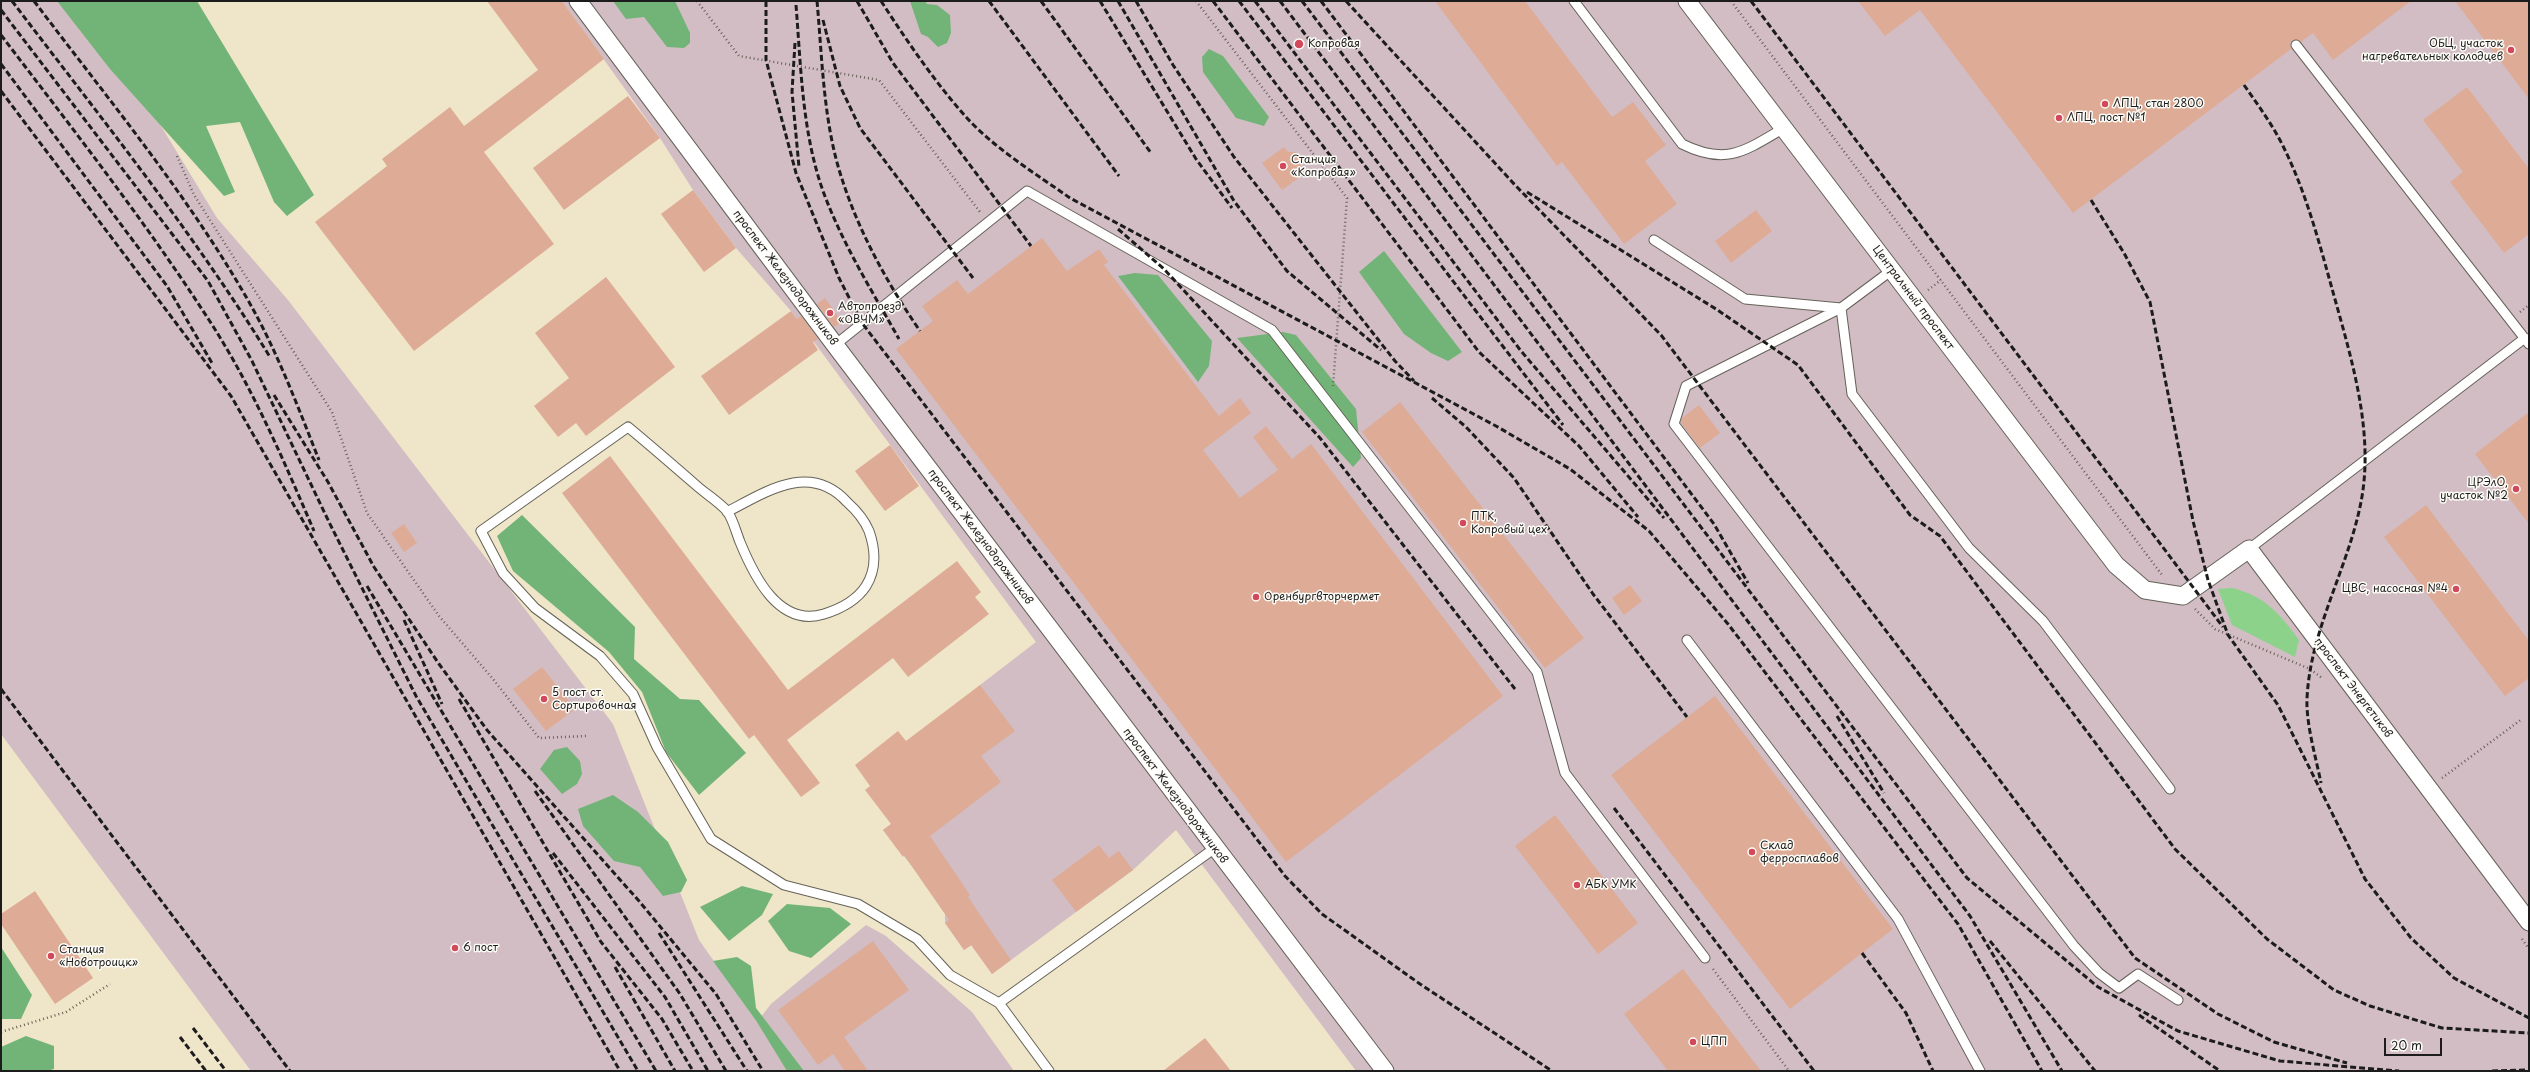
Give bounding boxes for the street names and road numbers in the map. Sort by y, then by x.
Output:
street label: проспект Железнодорожников [730,208,840,348]
street label: Центральный проспект [1869,243,1957,353]
street label: проспект Железнодорожников [925,467,1035,607]
street label: проспект Энергетиков [2311,636,2395,740]
street label: проспект Железнодорожников [1120,726,1230,866]

